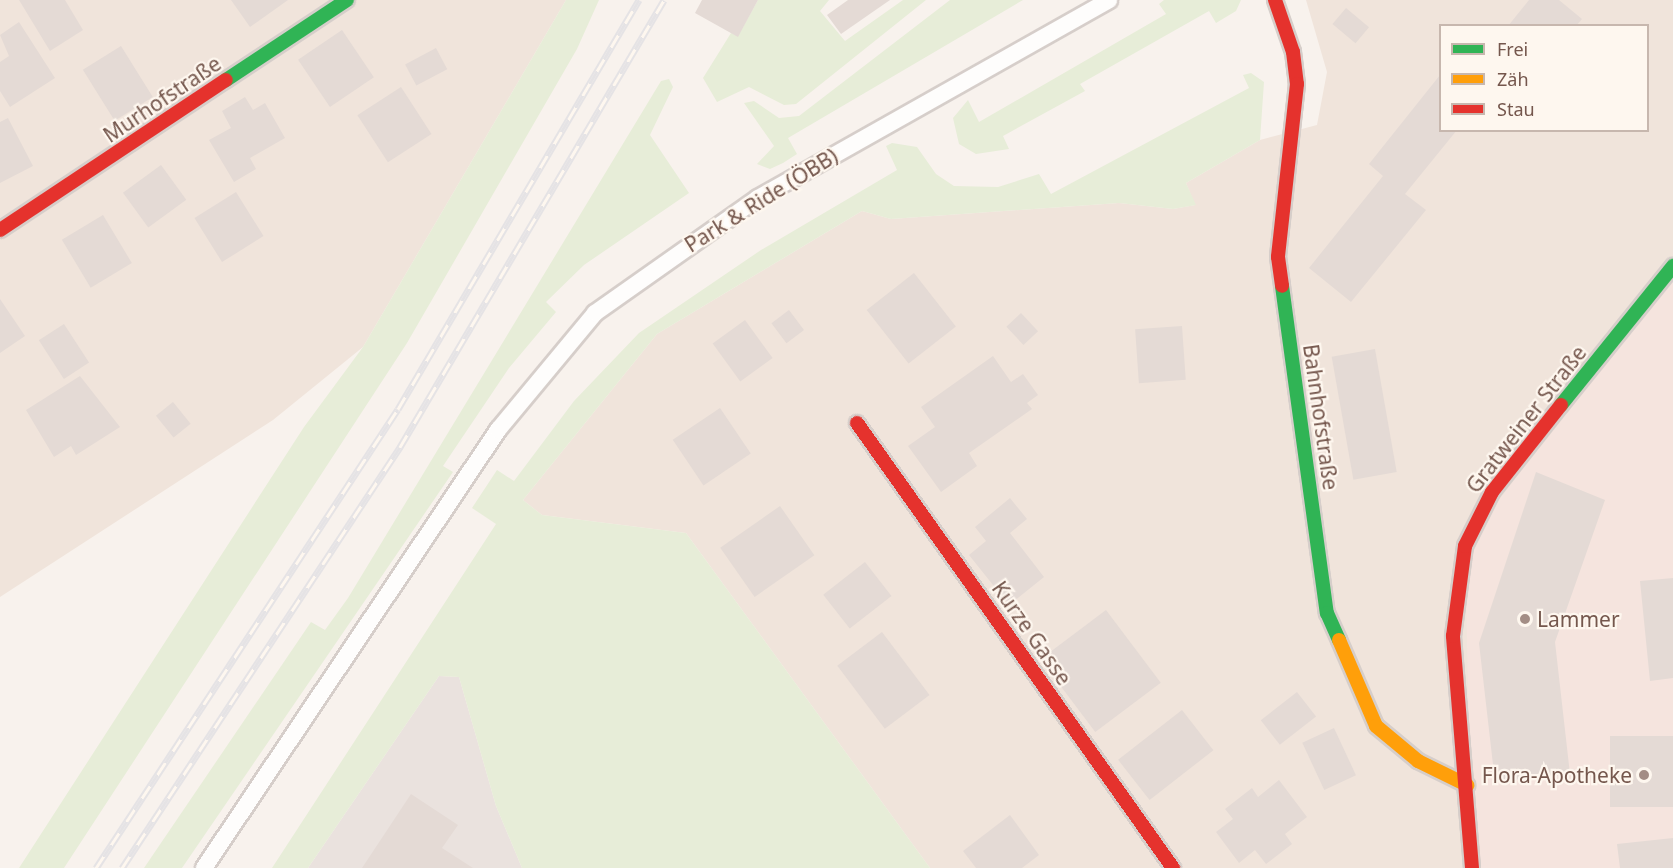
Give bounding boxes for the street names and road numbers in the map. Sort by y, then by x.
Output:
street label: Murhofstraße [98,50,226,148]
street label: Park & Ride (ÖBB) [680,143,842,257]
street label: Gratweiner Straße [1461,340,1591,498]
street label: Bahnhofstraße [1298,342,1344,492]
street label: Kurze Gasse [987,576,1077,690]

